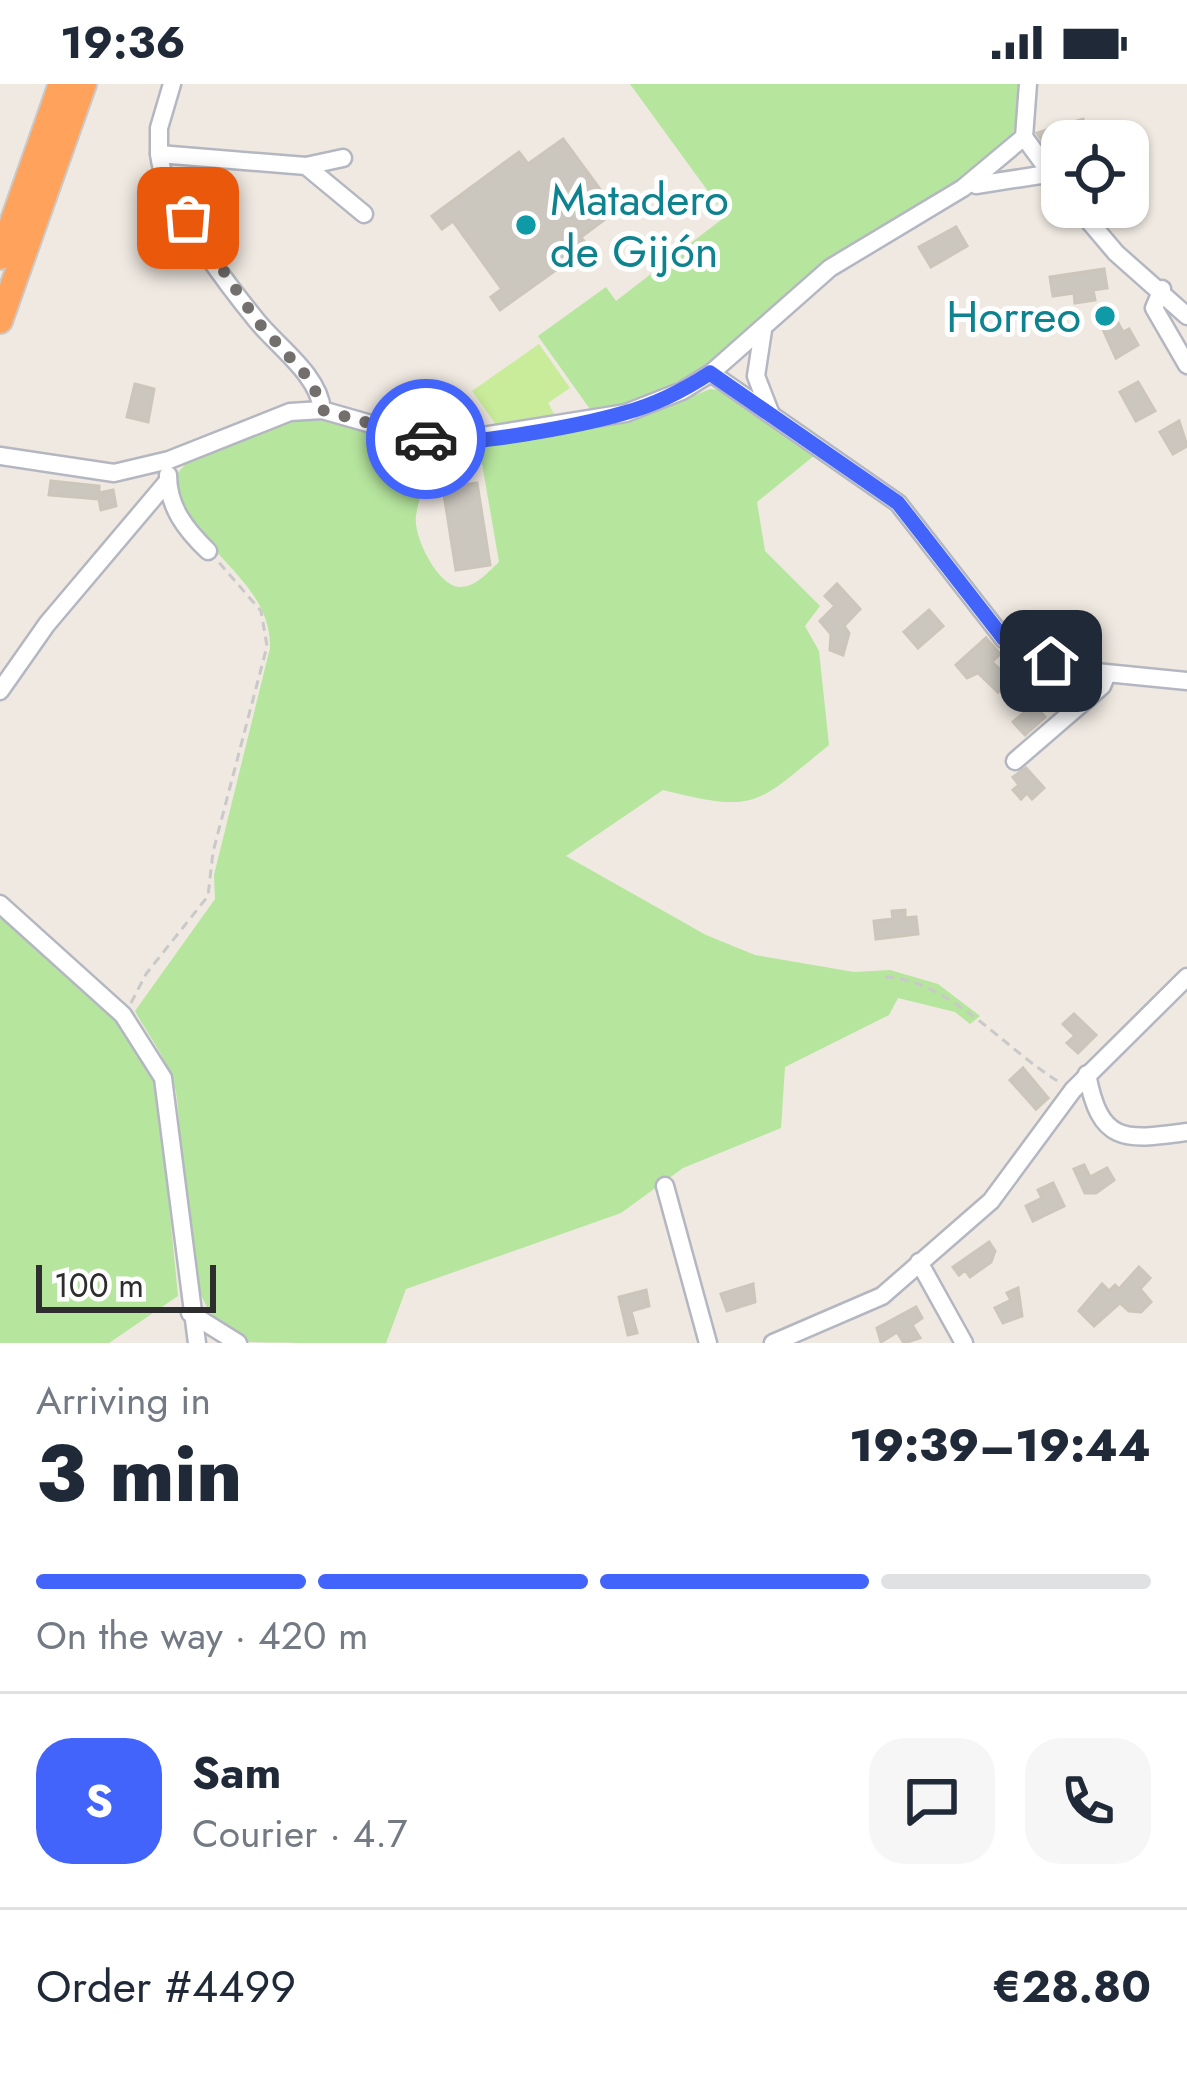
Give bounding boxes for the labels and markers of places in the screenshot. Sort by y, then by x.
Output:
pin [137,167,239,269]
place label: Matadero de Gijón [550,167,729,284]
marker: Matadero de Gijón [513,212,539,238]
place label: Horreo [946,284,1081,349]
marker: Horreo [1092,303,1118,329]
pin [1000,610,1102,712]

